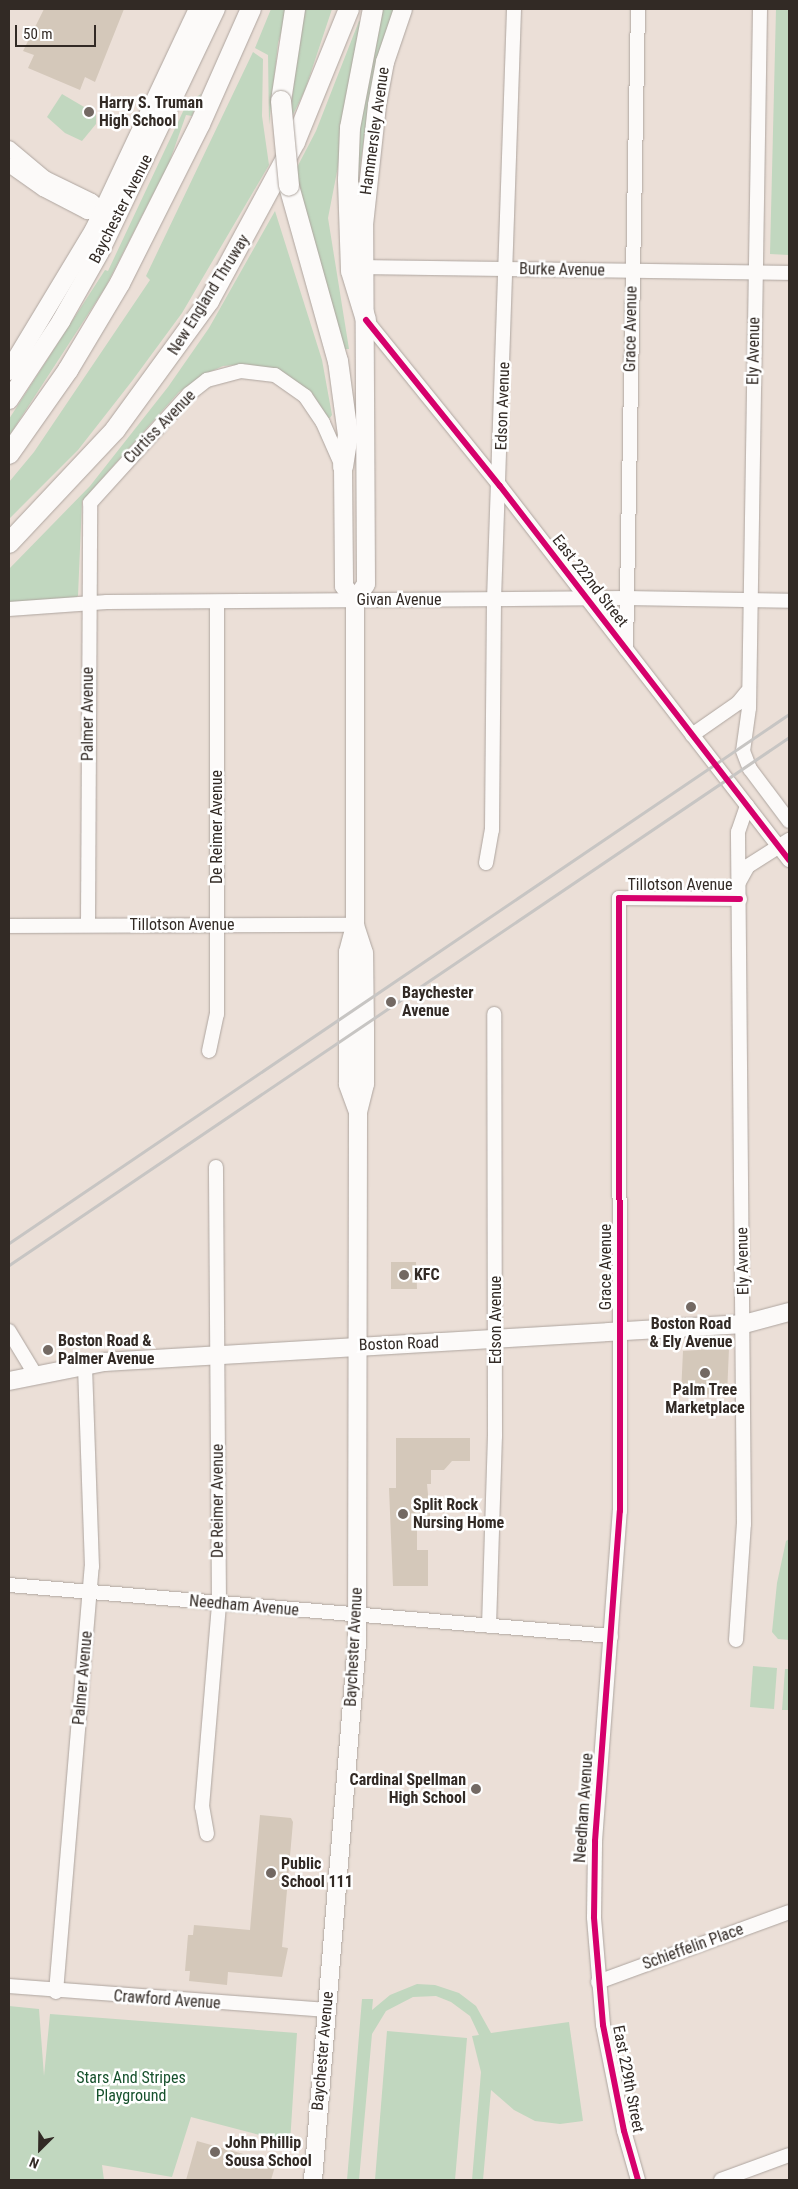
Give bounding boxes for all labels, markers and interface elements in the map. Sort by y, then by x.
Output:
scale bar [18,15,99,47]
text: 50 m [23,25,53,43]
street label: Hammersley Avenue [357,66,393,196]
place label: Harry S. Truman High School [99,93,203,131]
marker: Harry S. Truman High School [83,106,95,118]
street label: Baychester Avenue [85,151,157,267]
street label: New England Thruway [164,231,254,359]
street label: Burke Avenue [519,260,605,280]
street label: Grace Avenue [621,286,641,372]
street label: Ely Avenue [744,317,764,385]
street label: Edson Avenue [492,361,514,451]
street label: Curtiss Avenue [120,386,200,468]
street label: East 222nd Street [548,531,632,631]
street label: Givan Avenue [356,590,442,610]
street label: Palmer Avenue [78,667,98,761]
street label: De Reimer Avenue [207,770,227,884]
street label: Tillotson Avenue [628,875,732,895]
street label: Tillotson Avenue [130,915,234,935]
place label: Baychester Avenue [402,983,473,1021]
marker: Baychester Avenue [384,995,398,1009]
street label: Grace Avenue [596,1224,616,1310]
street label: Ely Avenue [733,1227,753,1295]
place label: KFC [414,1265,440,1285]
marker: KFC [398,1269,410,1281]
street label: Edson Avenue [486,1276,506,1364]
marker: Boston Road & Ely Avenue [685,1301,697,1313]
place label: Boston Road & Ely Avenue [650,1314,732,1352]
place label: Boston Road & Palmer Avenue [58,1331,154,1369]
street label: Boston Road [359,1333,439,1355]
marker: Boston Road & Palmer Avenue [42,1344,54,1356]
marker: Palm Tree Marketplace [699,1367,711,1379]
place label: Palm Tree Marketplace [665,1380,745,1418]
street label: De Reimer Avenue [208,1444,228,1558]
place label: Split Rock Nursing Home [413,1495,504,1533]
marker: Split Rock Nursing Home [397,1508,409,1520]
street label: Baychester Avenue [341,1587,367,1707]
street label: Needham Avenue [188,1592,300,1620]
street label: Palmer Avenue [69,1630,97,1726]
street label: Needham Avenue [571,1752,597,1864]
place label: Cardinal Spellman High School [350,1770,466,1808]
marker: Cardinal Spellman High School [470,1783,482,1795]
place label: Public School 111 [281,1854,353,1892]
marker: Public School 111 [265,1867,277,1879]
street label: Schieffelin Place [640,1920,746,1974]
street label: Crawford Avenue [113,1987,221,2013]
street label: Baychester Avenue [308,1991,338,2111]
street label: East 229th Street [608,2024,648,2134]
park label: Stars And Stripes Playground [76,2068,186,2106]
north arrow [15,2124,65,2174]
place label: John Phillip Sousa School [225,2133,312,2171]
marker: John Phillip Sousa School [209,2146,221,2158]
text: N [27,2154,41,2172]

